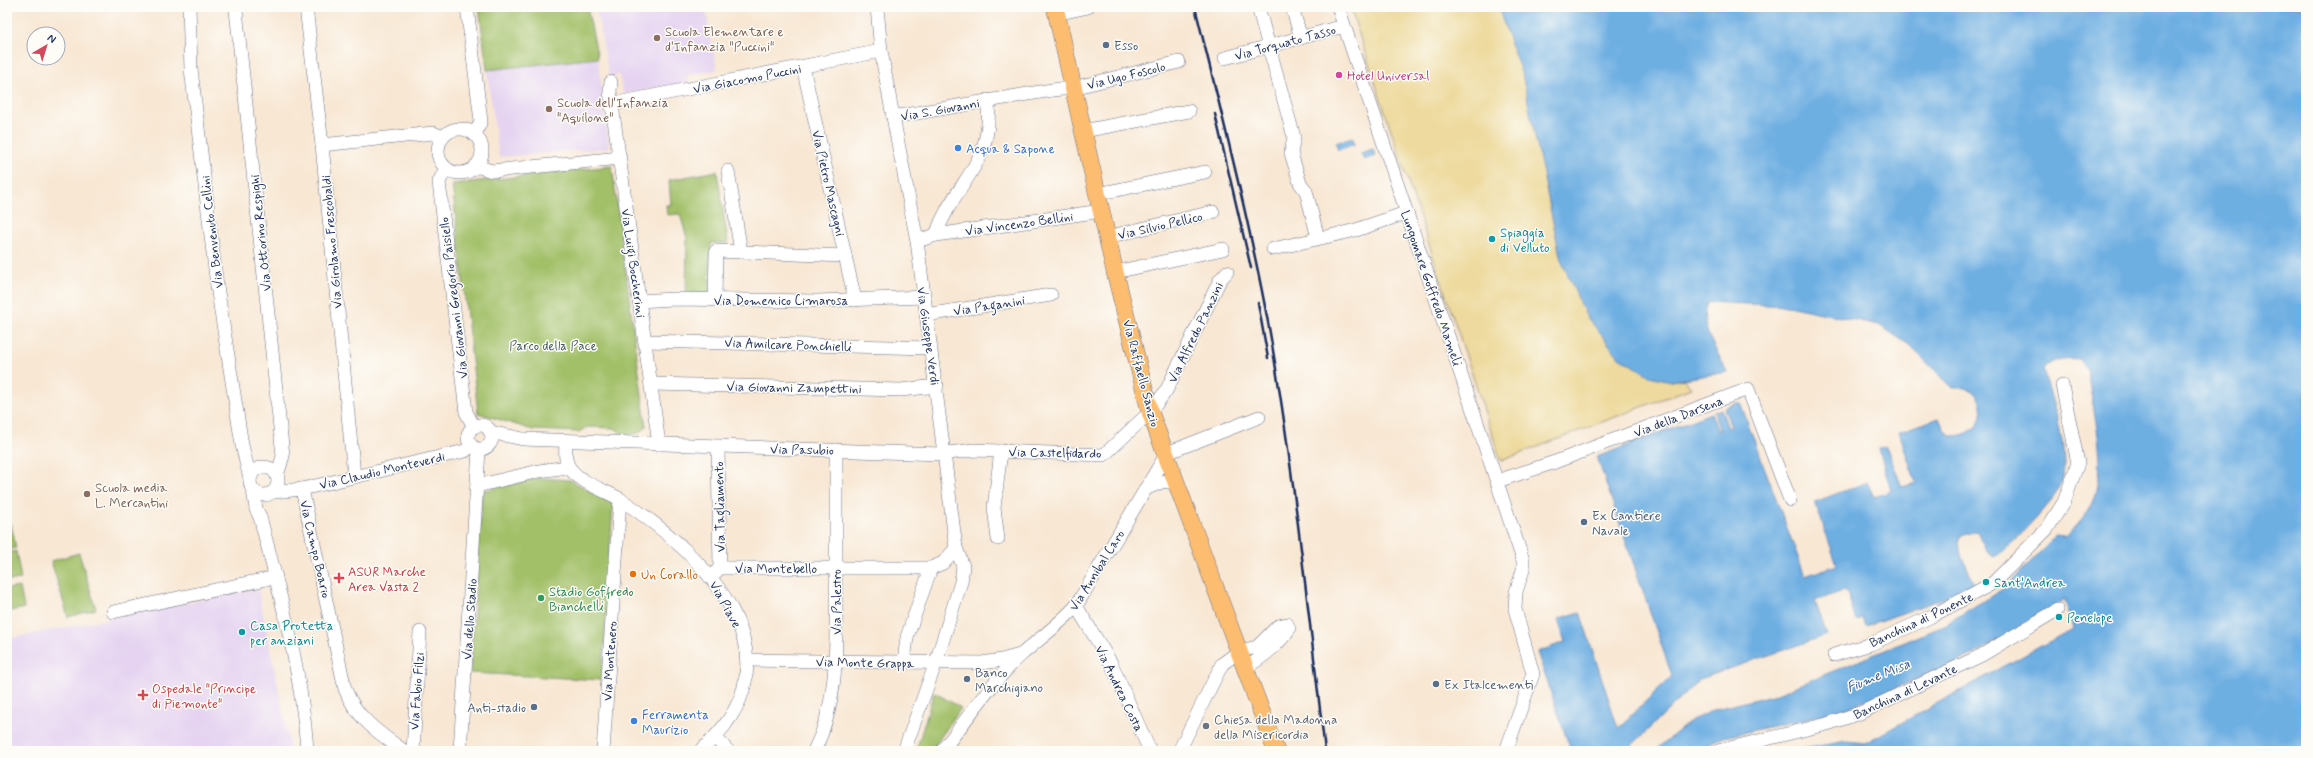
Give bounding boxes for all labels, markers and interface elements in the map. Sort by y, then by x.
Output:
street label: Via Torquato Tasso [1233,22,1338,65]
place label: Scuola Elementare e d'Infanzia "Puccini" [665,24,784,56]
north arrow [26,26,66,66]
text: N [44,31,59,47]
marker: Scuola Elementare e d'Infanzia "Puccini" [652,33,662,43]
place label: Esso [1114,38,1138,55]
marker: Esso [1101,40,1111,50]
street label: Via Ugo Foscolo [1085,58,1168,94]
street label: Via Giacomo Puccini [692,61,803,98]
place label: Hotel Universal [1347,68,1429,85]
marker: Hotel Universal [1334,70,1344,80]
place label: Scuola dell'Infanzia "Aquilone" [557,95,669,127]
street label: Via S. Giovanni [899,95,981,126]
marker: Scuola dell'Infanzia "Aquilone" [544,104,554,114]
street label: Via Pietro Mascagni [807,129,848,238]
place label: Acqua & Sapone [966,141,1055,158]
marker: Acqua & Sapone [953,143,963,153]
street label: Via Benvenuto Cellini [197,174,228,289]
street label: Via Ottorino Respighi [247,174,277,292]
street label: Via Girolamo Frescobaldi [318,174,347,309]
street label: Via Luigi Boccherini [614,208,649,319]
street label: Via Vincenzo Bellini [964,208,1074,240]
street label: Via Silvio Pellico [1116,208,1205,244]
street label: Lungomare Goffredo Mameli [1395,208,1465,369]
street label: Via Giovanni Gregorio Paisiello [436,216,475,379]
place label: Spiaggia di Velluto [1500,225,1550,257]
marker: Spiaggia di Velluto [1487,234,1497,244]
street label: Via Alfredo Panzini [1165,279,1228,386]
street label: Via Giuseppe Verdi [912,286,943,387]
street label: Via Paganini [952,292,1027,323]
street label: Via Domenico Cimarosa [714,293,849,310]
street label: Via Raffaello Sanzio [1118,318,1163,429]
street label: Via Amilcare Ponchielli [724,335,852,356]
park label: Parco della Pace [509,338,597,355]
street label: Via Giovanni Zampettini [726,379,862,398]
street label: Via della Darsena [1631,392,1726,442]
street label: Via Pasubio [770,441,834,460]
street label: Via Castelfidardo [1008,444,1101,463]
street label: Via Claudio Monteverdi [318,449,447,494]
street label: Via Tagliamento [711,461,732,553]
place label: Scuola media L. Mercantini [95,480,168,512]
marker: Scuola media L. Mercantini [82,489,92,499]
street label: Via Campo Boario [295,499,334,600]
place label: Ex Cantiere Navale [1592,508,1661,540]
marker: Ex Cantiere Navale [1579,517,1589,527]
street label: Via Annibal Caro [1066,527,1129,614]
street label: Via Montebello [735,561,817,578]
place label: ASUR Marche Area Vasta 2 [348,564,426,596]
place label: Un Corallo [641,567,699,584]
marker: Un Corallo [628,569,638,579]
street label: Via Palestro [829,569,846,635]
marker: ASUR Marche Area Vasta 2 [333,572,345,584]
place label: Sant'Andrea [1994,575,2066,592]
street label: Via dello Stadio [459,577,482,660]
marker: Sant'Andrea [1981,577,1991,587]
street label: Via Piave [705,578,745,631]
place label: Stadio Goffredo Bianchelli [549,584,634,616]
street label: Banchina di Ponente [1867,589,1976,652]
marker: Stadio Goffredo Bianchelli [536,593,546,603]
place label: Penelope [2067,610,2112,627]
marker: Penelope [2054,612,2064,622]
place label: Casa Protetta per anziani [250,618,334,650]
street label: Via Montenero [599,621,622,702]
marker: Casa Protetta per anziani [237,627,247,637]
street label: Via Andrea Costa [1090,643,1147,735]
street label: Via Fabio Filzi [406,652,429,731]
street label: Via Monte Grappa [816,654,915,673]
water label: Fiume Misa [1844,655,1913,697]
street label: Banchina di Levante [1851,661,1960,724]
place label: Banco Marchigiano [975,665,1043,697]
marker: Banco Marchigiano [962,674,972,684]
place label: Ex Italcementi [1444,677,1533,694]
marker: Ex Italcementi [1431,679,1441,689]
place label: Ospedale "Principe di Piemonte" [152,681,256,713]
marker: Ospedale "Principe di Piemonte" [137,689,149,701]
place label: Anti-stadio [467,700,526,717]
marker: Anti-stadio [529,702,539,712]
place label: Ferramenta Maurizio [642,707,709,739]
place label: Chiesa della Madonna della Misericordia [1214,712,1337,744]
marker: Ferramenta Maurizio [629,716,639,726]
marker: Chiesa della Madonna della Misericordia [1201,721,1211,731]

